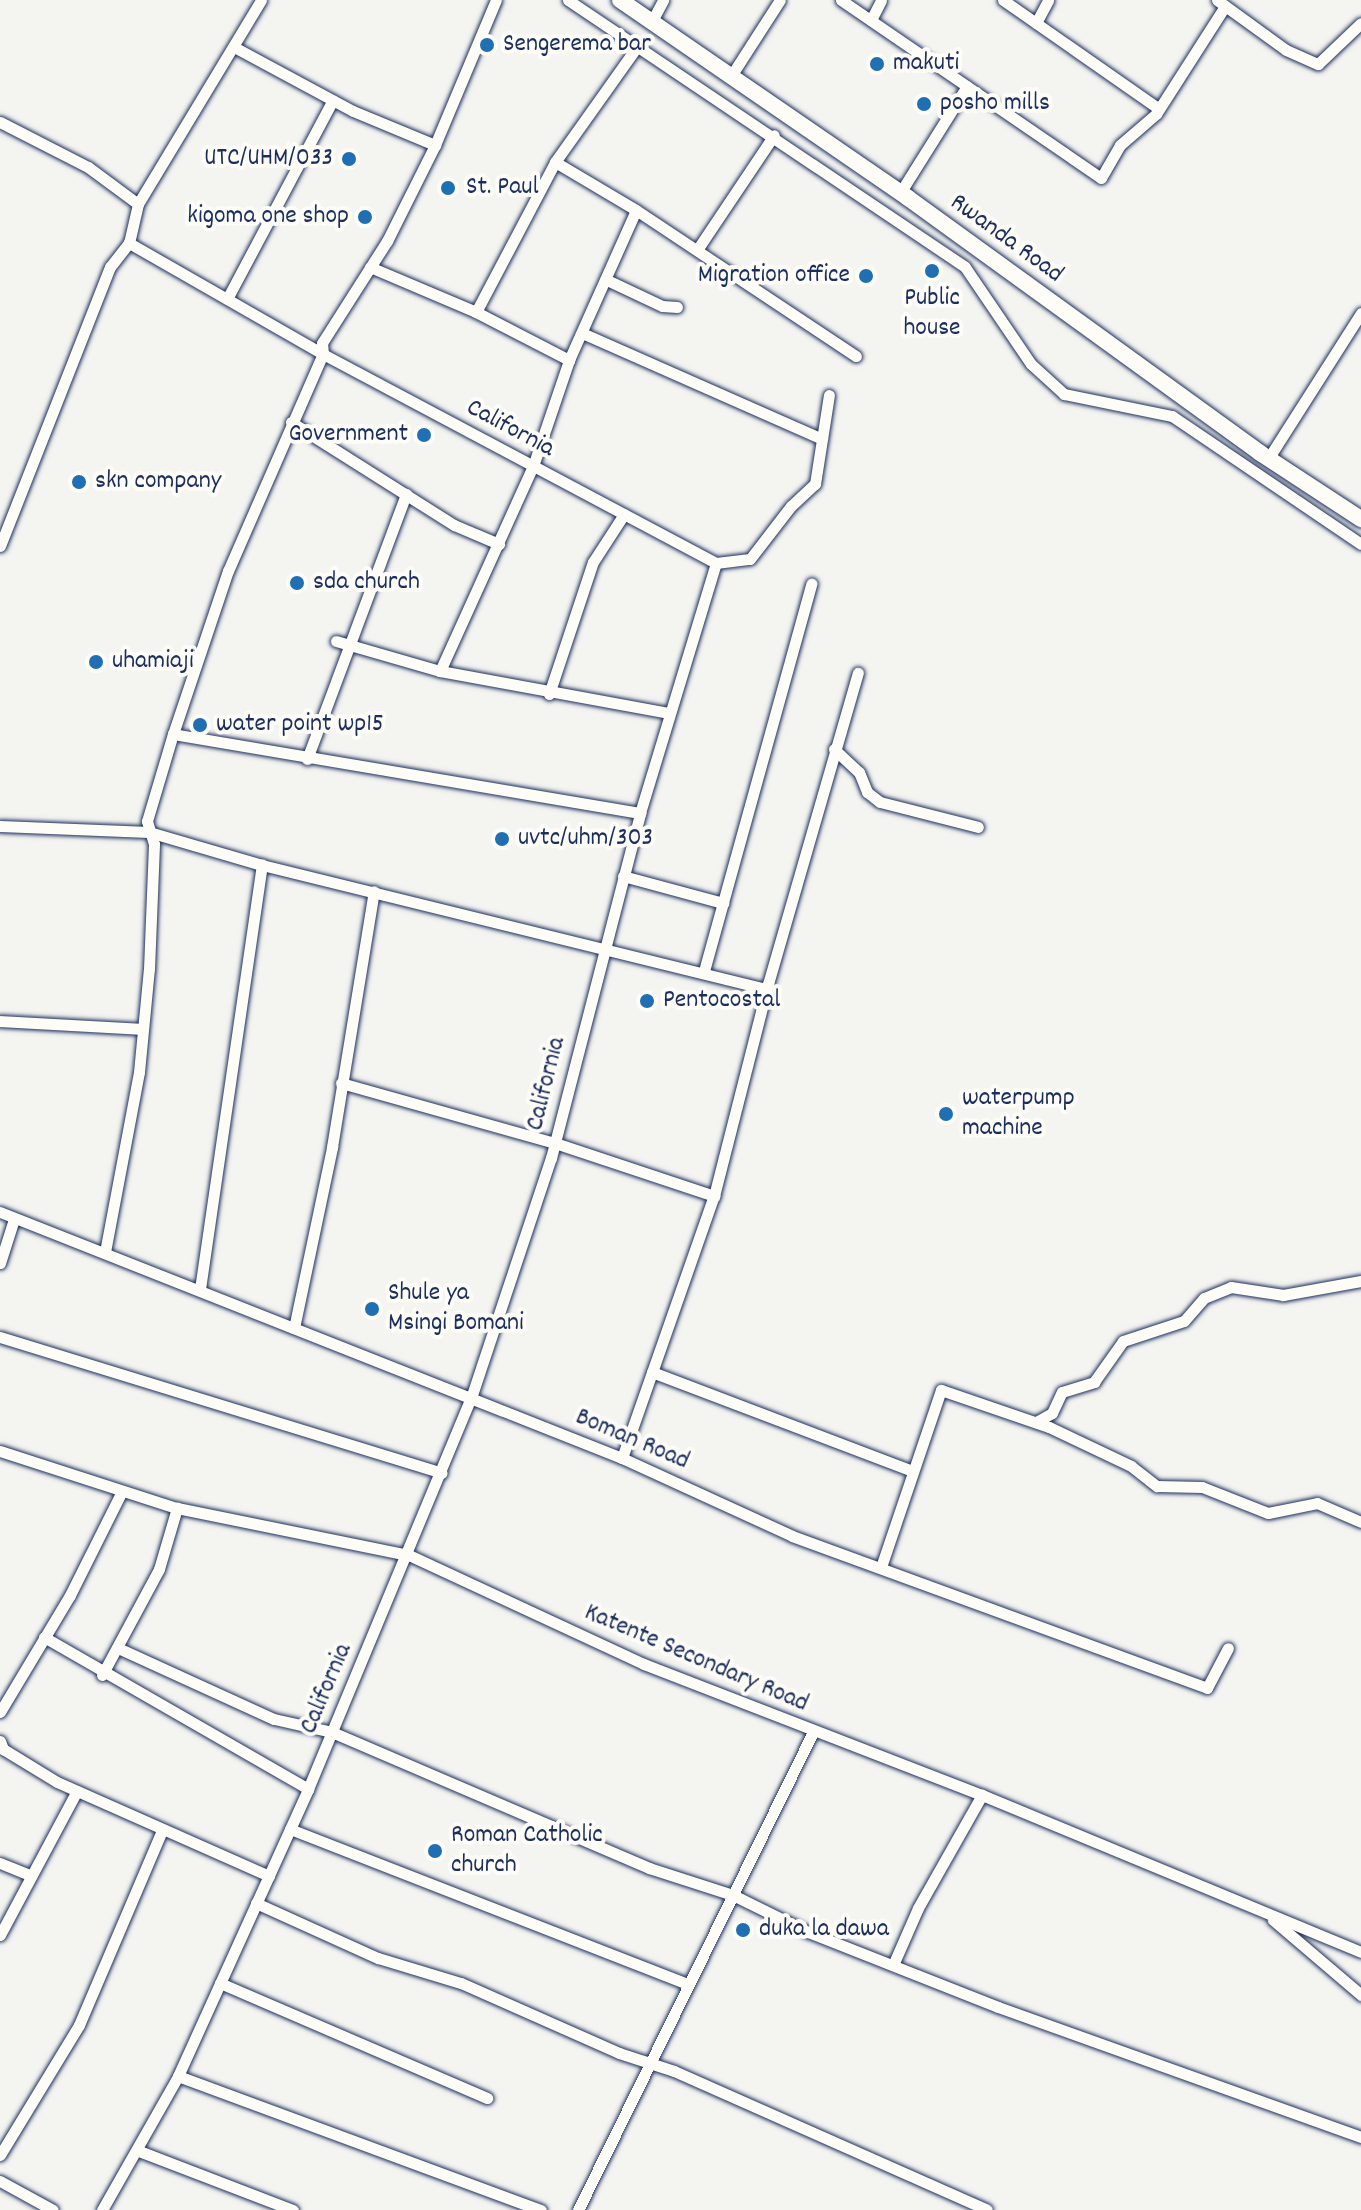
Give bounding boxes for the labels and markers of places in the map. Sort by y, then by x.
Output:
place label: Sengerema bar [503,29,651,61]
marker: Sengerema bar [478,36,496,54]
place label: makuti [893,48,959,80]
marker: makuti [868,55,886,73]
place label: posho mills [940,88,1050,120]
marker: posho mills [915,95,933,113]
place label: UTC/UHM/033 [204,143,333,175]
marker: UTC/UHM/033 [340,150,358,168]
place label: St. Paul [466,172,539,204]
marker: St. Paul [437,177,459,199]
place label: kigoma one shop [187,201,349,233]
marker: kigoma one shop [356,208,374,226]
place label: Migration office [698,260,850,292]
marker: Public house [923,262,941,280]
marker: Migration office [857,267,875,285]
place label: Public house [903,283,961,344]
place label: Government [288,419,408,451]
marker: Government [415,426,433,444]
place label: skn company [95,466,221,498]
marker: skn company [70,473,88,491]
place label: sda church [313,567,420,599]
marker: sda church [288,574,306,592]
place label: uhamiaji [112,646,194,678]
marker: uhamiaji [87,653,105,671]
place label: water point wp15 [216,709,384,741]
marker: water point wp15 [191,716,209,734]
place label: uvtc/uhm/303 [518,823,653,855]
marker: uvtc/uhm/303 [493,830,511,848]
place label: Pentocostal [663,985,780,1017]
marker: Pentocostal [638,992,656,1010]
place label: waterpump machine [962,1083,1075,1144]
marker: waterpump machine [937,1105,955,1123]
place label: Shule ya Msingi Bomani [388,1278,524,1340]
marker: Shule ya Msingi Bomani [363,1300,381,1318]
place label: Roman Catholic church [451,1820,603,1882]
marker: Roman Catholic church [426,1842,444,1860]
place label: duka la dawa [759,1914,889,1946]
marker: duka la dawa [734,1921,752,1939]

